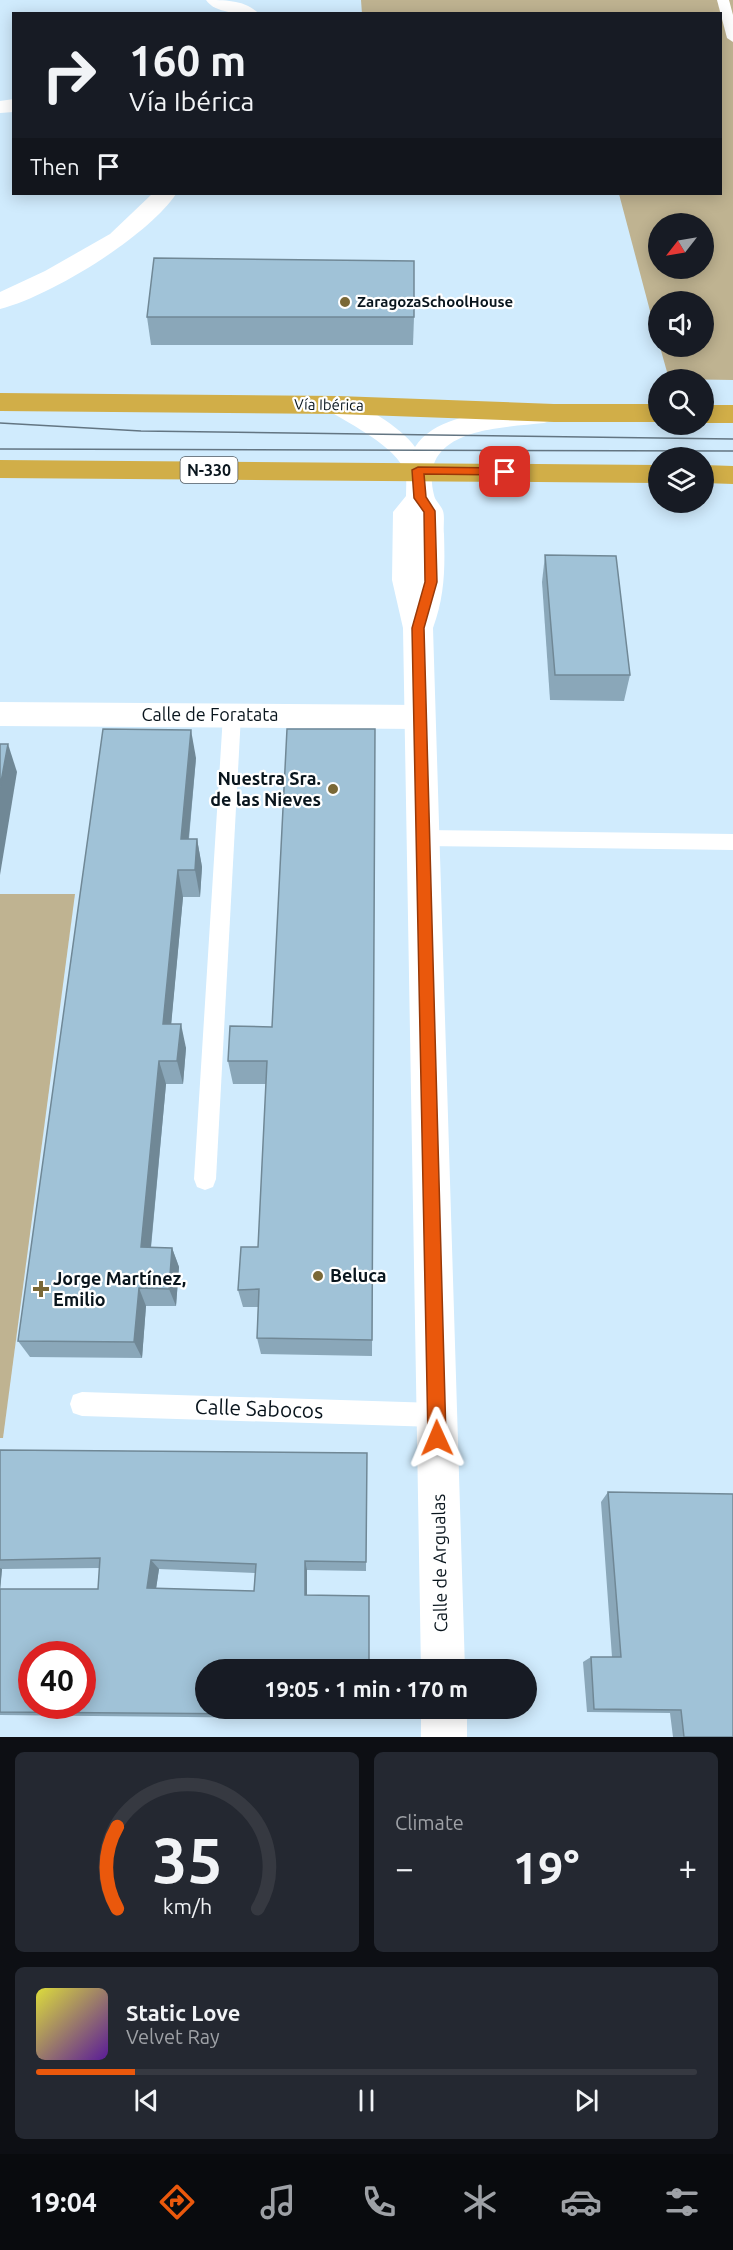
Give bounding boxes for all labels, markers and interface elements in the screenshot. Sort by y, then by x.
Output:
icon: right [30,36,108,114]
text: 160 m [129,37,246,84]
text: Vía Ibérica [129,86,254,116]
icon: arrive [92,150,125,183]
text: Then [30,154,80,179]
north arrow [648,213,714,279]
map controls [648,213,714,513]
button: sound [648,291,714,357]
place label: ZaragozaSchoolHouse [357,293,513,310]
marker: ZaragozaSchoolHouse [338,295,352,309]
button: search [648,369,714,435]
street label: Vía Ibérica [294,395,364,414]
pin [479,446,530,497]
button: layers [648,447,714,513]
icon: arrive [488,455,521,488]
road number: N-330 [180,457,238,483]
street label: Calle de Foratata [142,704,279,724]
place label: Nuestra Sra. de las Nieves [210,768,321,809]
marker: Nuestra Sra. de las Nieves [326,782,340,796]
place label: Beluca [330,1265,387,1285]
place label: Jorge Martínez, Emilio [53,1268,186,1309]
marker: Beluca [311,1269,325,1283]
marker: Jorge Martínez, Emilio [34,1282,48,1296]
street label: Calle Sabocos [194,1394,324,1422]
position arrow [405,1406,469,1470]
street label: Calle de Argualas [428,1493,450,1632]
speed limit sign: 40 [18,1641,96,1719]
text: 19:05 · 1 min · 170 m [264,1676,468,1701]
text: Climate [395,1811,464,1834]
text: 35 [152,1825,222,1895]
text: 19° [513,1842,579,1893]
text: − [395,1849,414,1886]
text: + [678,1849,697,1886]
text: km/h [162,1894,212,1918]
text: Static Love [126,2000,241,2025]
text: Velvet Ray [126,2025,220,2048]
icon: previous [130,2084,163,2117]
icon: pause [350,2084,383,2117]
icon: next [570,2084,603,2117]
icon: directions [156,2181,198,2223]
icon: music [257,2181,299,2223]
icon: phone [358,2181,400,2223]
icon: climate [459,2181,501,2223]
icon: car [560,2181,602,2223]
icon: filters [661,2181,703,2223]
text: 19:04 [30,2187,97,2217]

